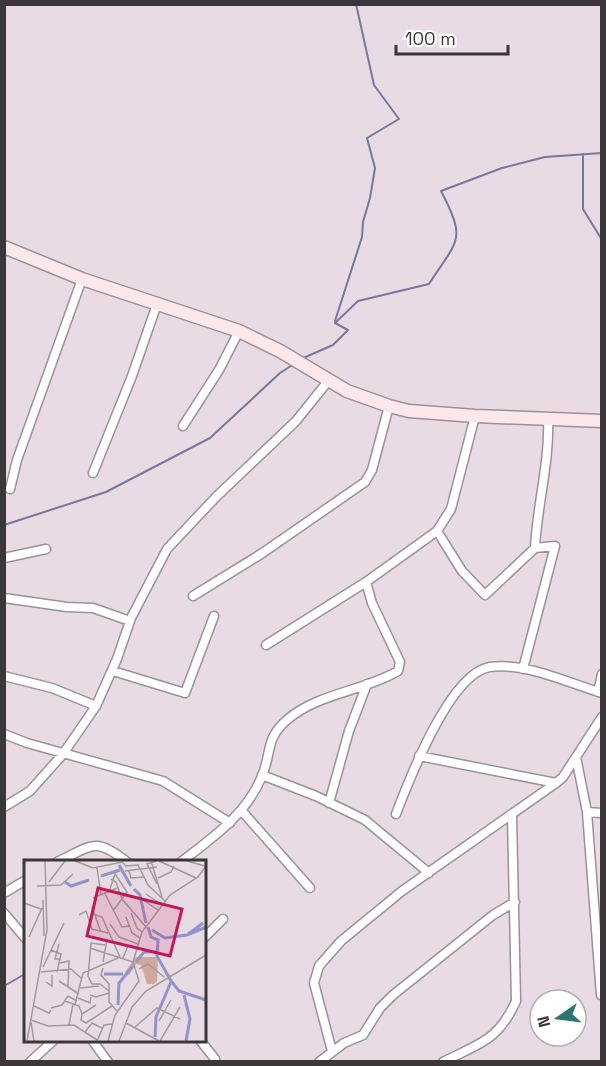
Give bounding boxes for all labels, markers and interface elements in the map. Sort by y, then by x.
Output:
scale bar [396,18,508,56]
text: 100 m [405,27,456,50]
inset map [24,860,206,1042]
north arrow [528,988,588,1048]
text: N [532,1014,555,1029]

